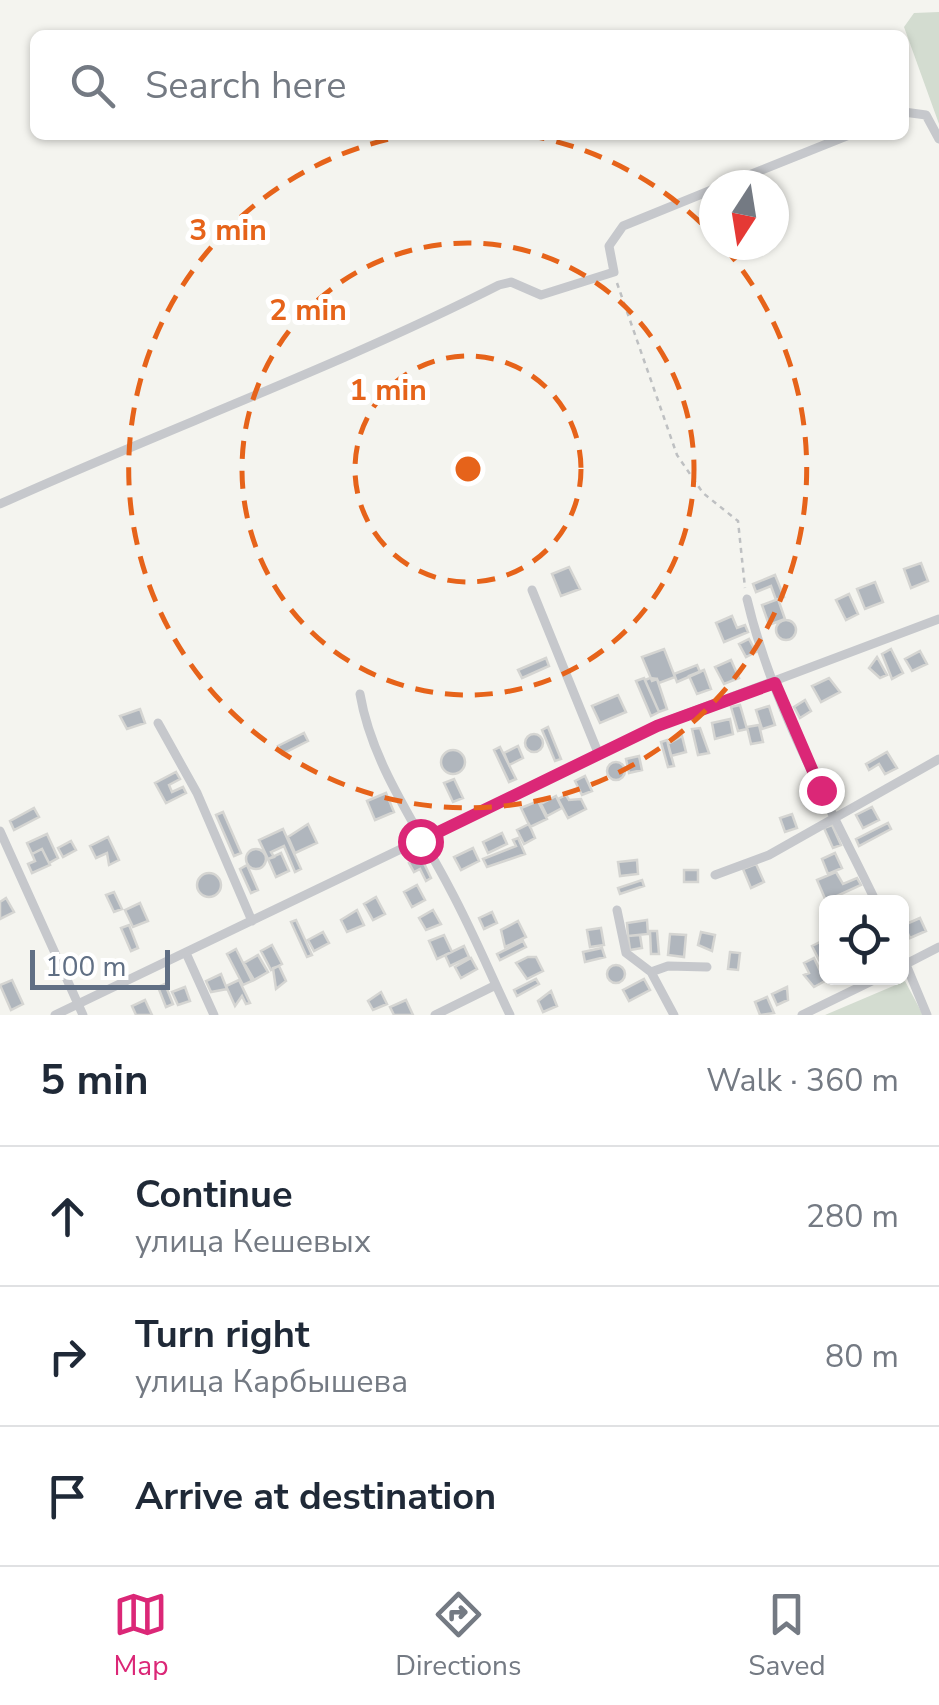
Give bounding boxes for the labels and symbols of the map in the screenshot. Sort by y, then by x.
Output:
north arrow [699,170,789,260]
text: 3 min [189,210,267,251]
text: 2 min [269,290,347,331]
text: 1 min [349,370,427,411]
centre of rings [450,451,486,487]
route end [799,768,845,814]
route start [398,819,444,865]
scale bar [30,945,170,990]

